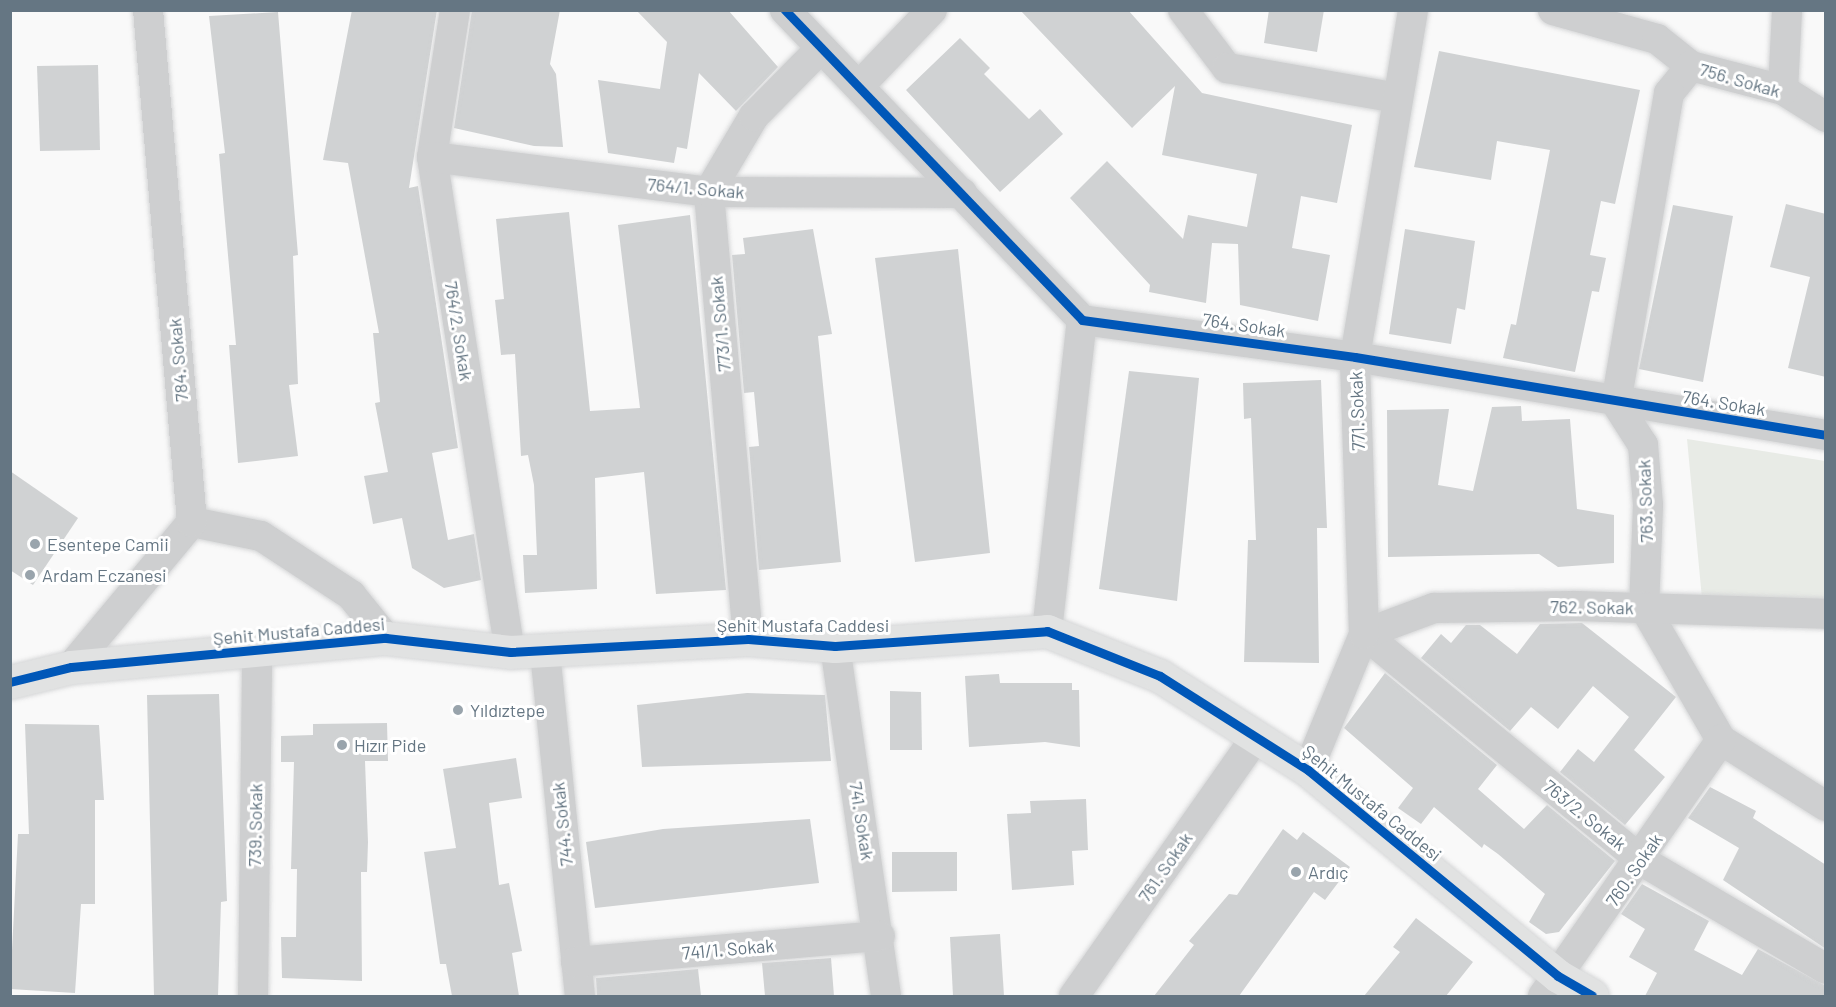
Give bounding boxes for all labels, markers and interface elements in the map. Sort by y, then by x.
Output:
street label: 756. Sokak [1697,58,1783,102]
street label: 764/1. Sokak [647,173,745,203]
street label: 773/1. Sokak [705,275,735,373]
street label: 764/2. Sokak [440,280,478,382]
street label: 764. Sokak [1201,308,1287,342]
street label: 784. Sokak [164,317,192,403]
street label: 771. Sokak [1345,371,1369,451]
street label: 764. Sokak [1681,386,1767,420]
street label: 763. Sokak [1633,459,1657,543]
place label: Esentepe Camii [47,533,169,555]
marker: Esentepe Camii [28,537,42,551]
place label: Ardam Eczanesi [42,564,167,586]
marker: Ardam Eczanesi [23,568,37,582]
street label: 762. Sokak [1550,595,1634,619]
street label: Şehit Mustafa Caddesi [212,613,386,649]
street label: Şehit Mustafa Caddesi [717,614,889,636]
place label: Yıldıztepe [470,699,545,721]
marker: Yıldıztepe [451,703,465,717]
place label: Hızır Pide [354,734,426,756]
marker: Hızır Pide [335,738,349,752]
street label: Şehit Mustafa Caddesi [1298,740,1446,866]
street label: 763/2. Sokak [1539,775,1631,855]
street label: 741. Sokak [845,780,879,862]
street label: 744. Sokak [547,781,577,867]
street label: 739. Sokak [243,783,267,867]
street label: 761. Sokak [1133,828,1197,906]
street label: 760. Sokak [1601,829,1667,911]
place label: Ardıç [1308,861,1348,883]
marker: Ardıç [1289,865,1303,879]
street label: 741/1. Sokak [681,934,775,964]

